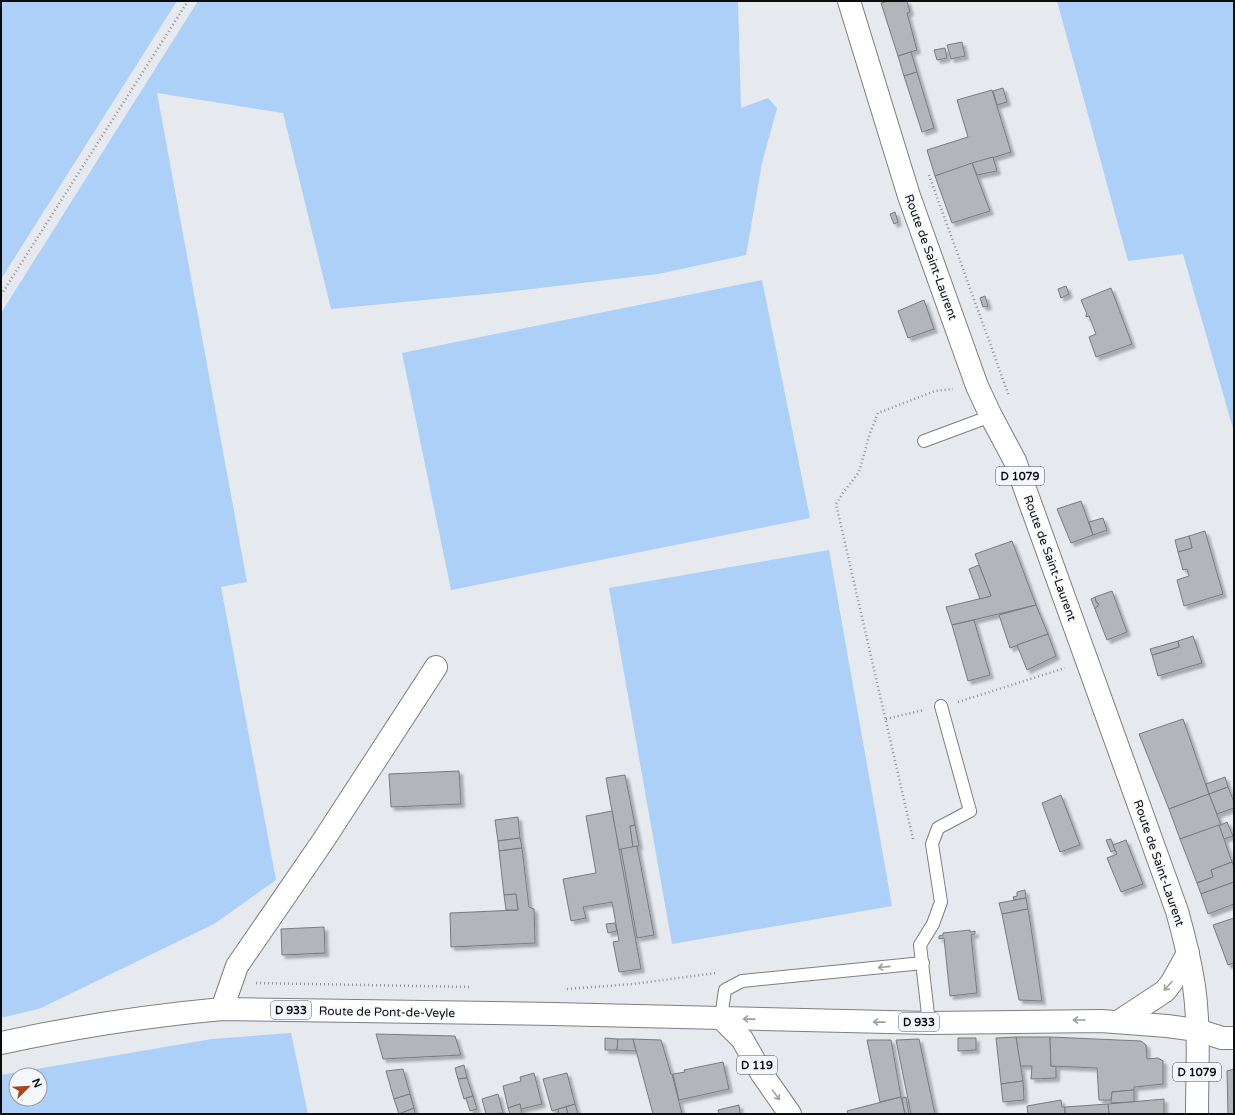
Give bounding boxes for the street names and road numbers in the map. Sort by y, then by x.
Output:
street label: Route de Saint-Laurent [902,192,960,322]
road number: D 1079 [996,467,1044,485]
street label: Route de Saint-Laurent [1021,493,1079,623]
street label: Route de Saint-Laurent [1131,798,1187,928]
road number: D 933 [271,1001,311,1019]
street label: Route de Pont-de-Veyle [319,1004,456,1020]
road number: D 933 [899,1013,939,1031]
road number: D 119 [737,1056,777,1074]
road number: D 1079 [1173,1063,1221,1081]

